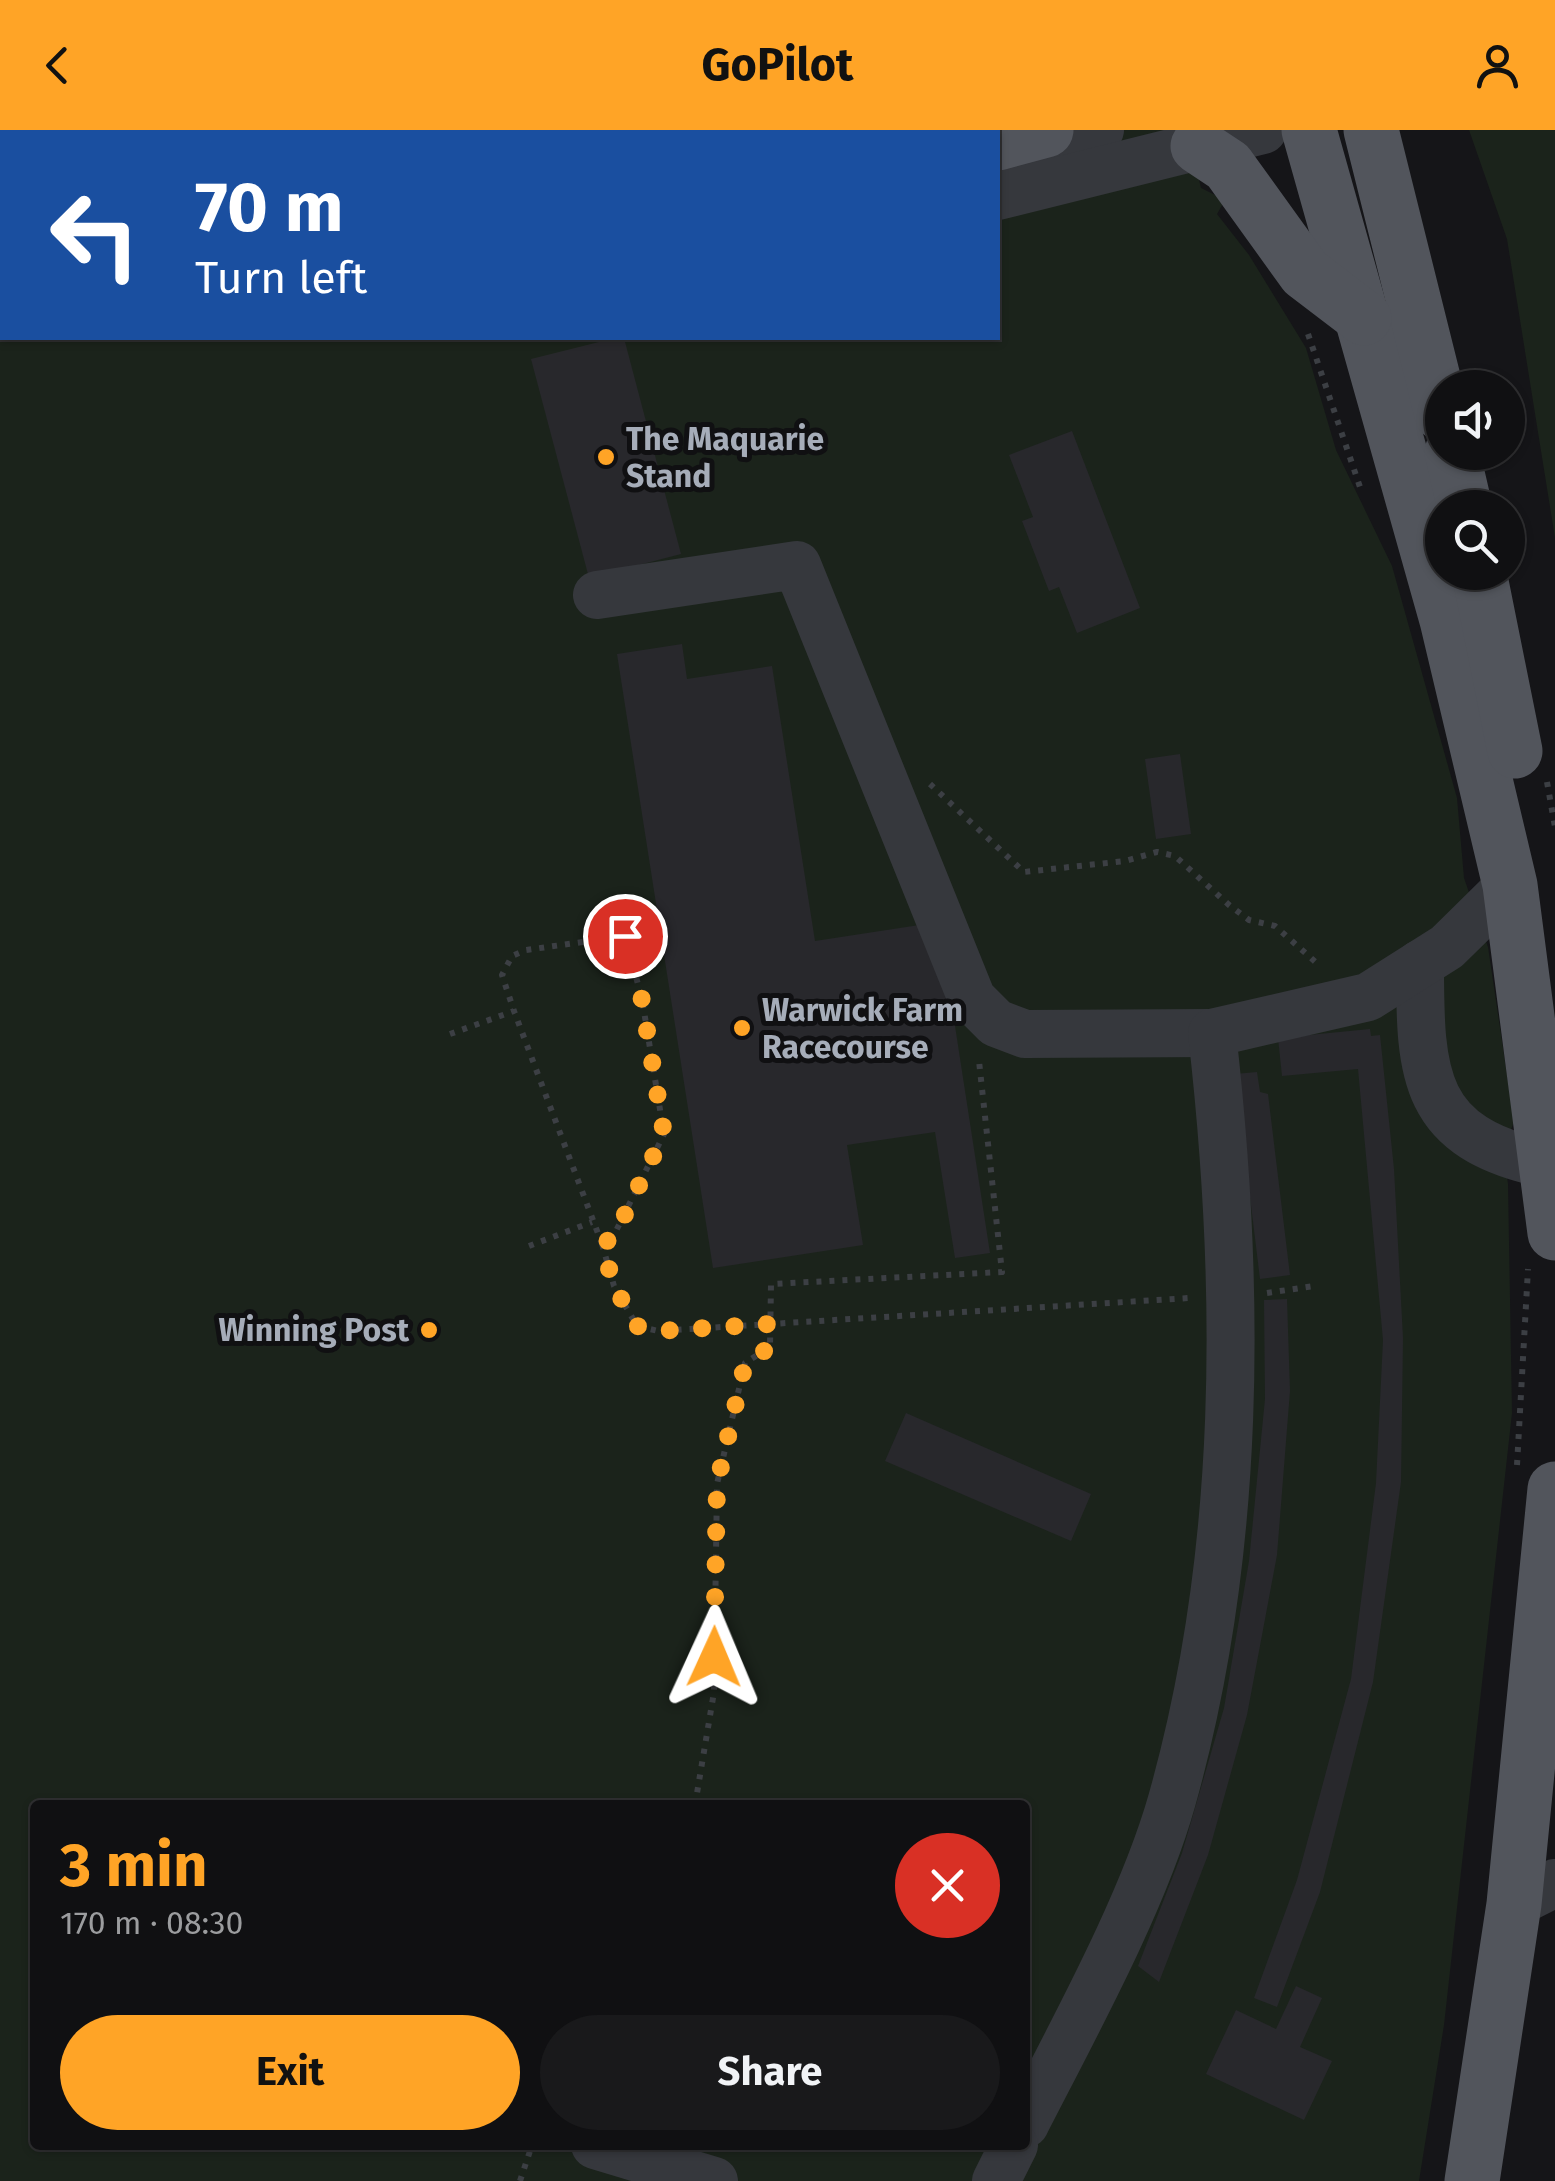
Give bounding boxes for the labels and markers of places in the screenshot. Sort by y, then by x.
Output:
place label: The Maquarie Stand [626,420,824,495]
marker: The Maquarie Stand [595,446,617,468]
pin [583,894,668,979]
place label: Warwick Farm Racecourse [762,991,963,1066]
marker: Warwick Farm Racecourse [731,1017,753,1039]
place label: Winning Post [219,1311,410,1349]
marker: Winning Post [418,1319,440,1341]

